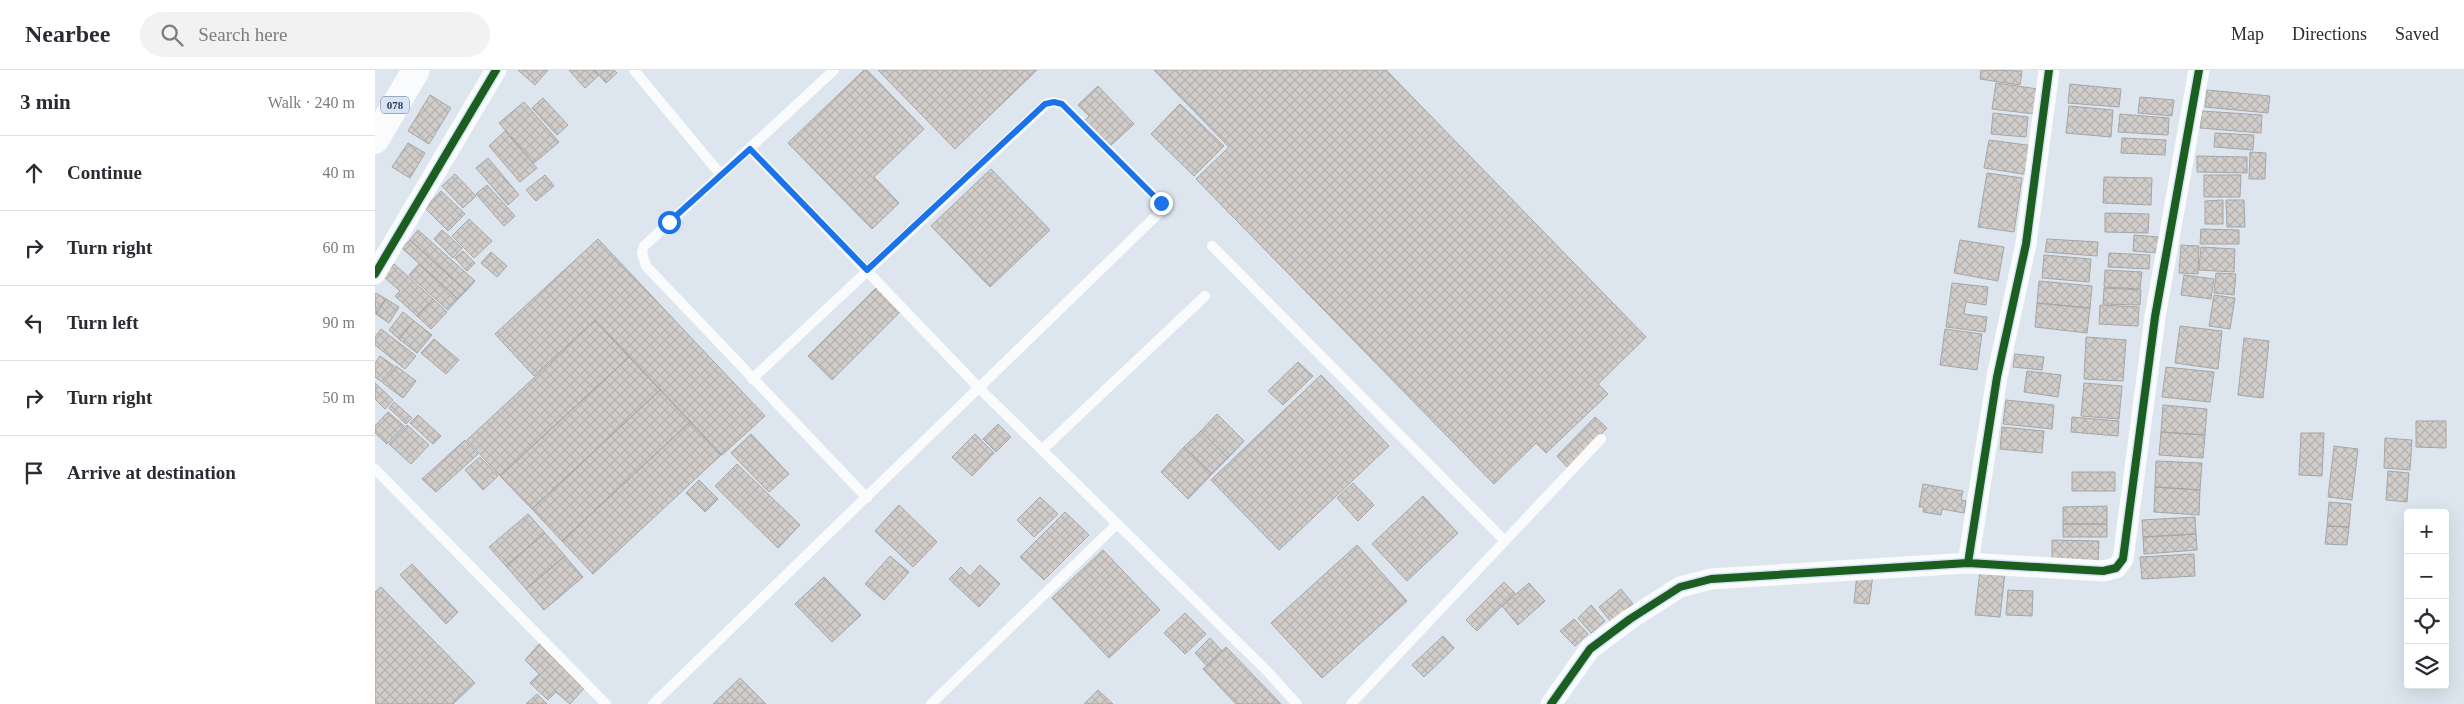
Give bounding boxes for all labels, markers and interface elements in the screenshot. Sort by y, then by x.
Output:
search box [140,12,490,57]
text: Nearbee [25,21,110,47]
icon: search [158,21,186,49]
text: Search here [198,24,287,45]
text: Map [2231,24,2264,44]
text: Directions [2292,24,2367,44]
text: Saved [2395,24,2439,44]
text: 3 min [20,90,71,114]
text: Walk · 240 m [268,94,355,111]
road number: 078 [381,96,409,114]
icon: ahead [20,159,48,187]
text: Continue [67,162,142,183]
text: 40 m [323,164,355,181]
route end [1150,192,1173,215]
route start [658,211,681,234]
icon: right [20,234,48,262]
text: Turn right [67,237,152,258]
text: 60 m [323,239,355,256]
icon: left [20,309,48,337]
text: Turn left [67,312,139,333]
text: 90 m [323,314,355,331]
icon: right [20,384,48,412]
text: Turn right [67,387,152,408]
text: 50 m [323,389,355,406]
icon: arrive [20,459,48,487]
text: Arrive at destination [67,462,236,483]
map controls [2404,509,2449,689]
button: + [2404,509,2449,554]
button: − [2404,554,2449,599]
button: locate [2404,599,2449,644]
button: layers [2404,644,2449,689]

